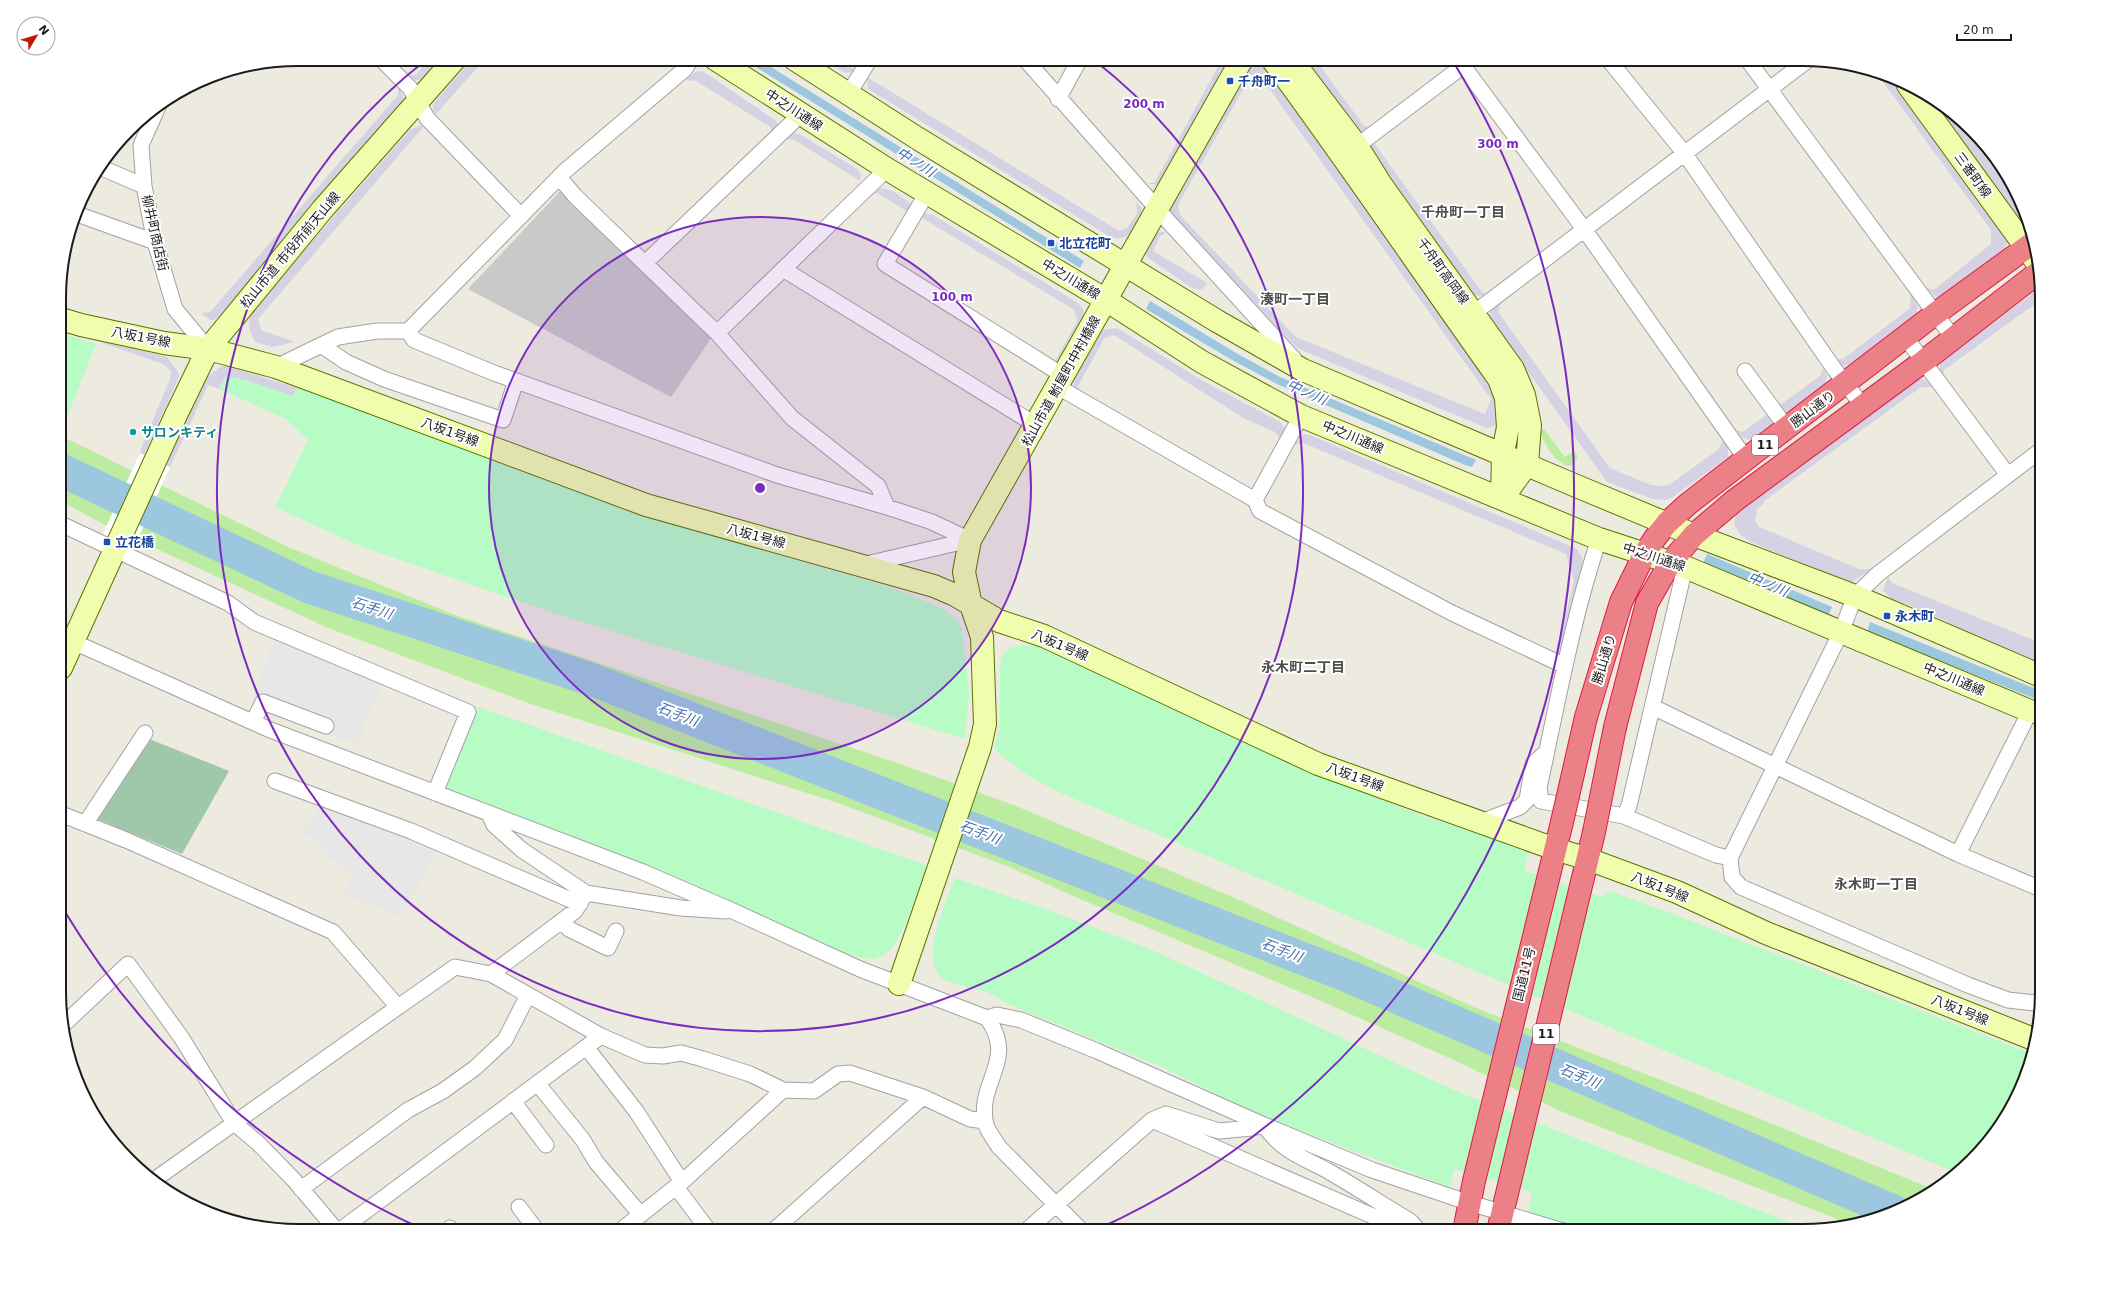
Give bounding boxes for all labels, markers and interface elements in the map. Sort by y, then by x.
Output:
north arrow [16,16,56,56]
scale bar [1957,16,2011,42]
text: N [36,23,51,38]
text: 20 m [1963,23,1994,37]
place label: 千舟町一 [1238,74,1290,89]
marker: 千舟町一 [1225,76,1235,86]
street label: 中之川通線 [763,86,825,134]
text: 200 m [1123,97,1165,111]
text: 300 m [1477,137,1519,151]
water label: 中ノ川 [894,144,940,181]
street label: 三番町線 [1952,150,1994,200]
street label: 松山市道 市役所前天山線 [237,189,343,311]
street label: 柳井町商店街 [139,193,171,273]
district label: 千舟町一丁目 [1421,204,1505,220]
street label: 千舟町高岡線 [1414,235,1472,307]
place label: 北立花町 [1059,236,1111,251]
marker: 北立花町 [1046,238,1056,248]
street label: 中之川通線 [1039,256,1103,302]
text: 100 m [931,290,973,304]
district label: 湊町一丁目 [1260,291,1330,307]
street label: 松山市道 鮒屋町中村橋線 [1019,313,1103,449]
street label: 八坂1号線 [110,324,172,350]
water label: 中ノ川 [1285,376,1331,409]
street label: 勝山通り [1788,387,1838,431]
street label: 八坂1号線 [419,415,481,449]
street label: 中之川通線 [1320,417,1386,457]
place label: サロンキティ [141,425,218,440]
marker: サロンキティ [128,427,138,437]
road number: 11 [1752,435,1778,455]
centre of rings [753,481,767,495]
street label: 八坂1号線 [725,521,787,551]
place label: 立花橋 [115,535,154,550]
marker: 立花橋 [102,537,112,547]
street label: 中之川通線 [1621,540,1687,574]
water label: 中ノ川 [1746,568,1792,600]
water label: 石手川 [350,594,396,623]
place label: 永木町 [1895,609,1934,624]
marker: 永木町 [1882,611,1892,621]
street label: 八坂1号線 [1029,626,1091,664]
street label: 勝山通り [1589,632,1619,686]
district label: 永木町二丁目 [1261,659,1345,675]
street label: 中之川通線 [1921,659,1987,699]
water label: 石手川 [656,699,702,730]
street label: 八坂1号線 [1324,760,1386,794]
water label: 石手川 [958,817,1004,848]
street label: 八坂1号線 [1629,869,1691,905]
district label: 永木町一丁目 [1834,876,1918,892]
water label: 石手川 [1260,935,1306,966]
street label: 国道11号 [1510,945,1538,1003]
street label: 八坂1号線 [1929,992,1991,1028]
road number: 11 [1533,1024,1559,1044]
water label: 石手川 [1558,1060,1604,1092]

